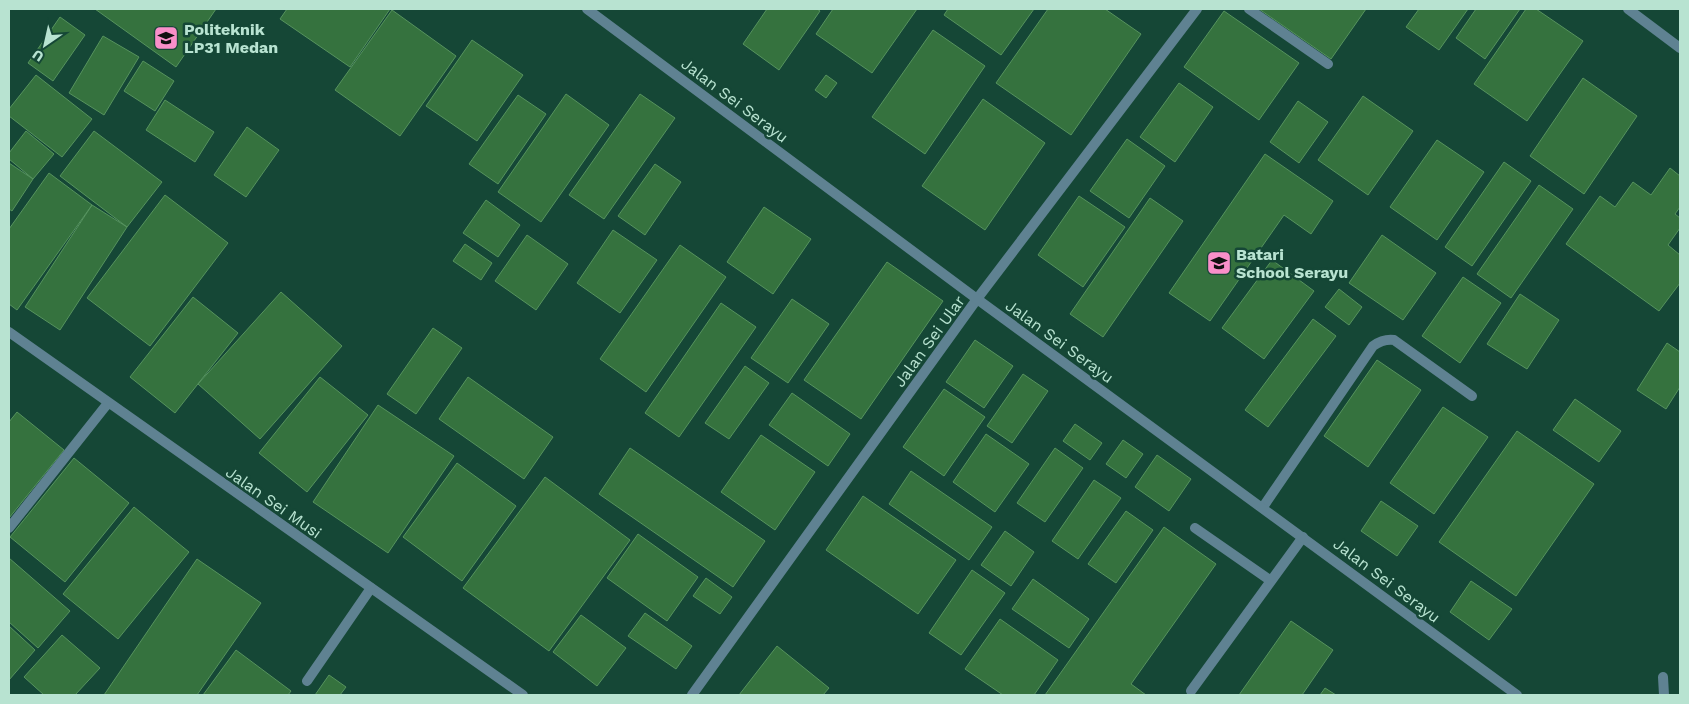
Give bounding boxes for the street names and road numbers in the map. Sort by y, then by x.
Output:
street label: Jalan Sei Serayu [678,54,792,147]
street label: Jalan Sei Ular [890,292,969,391]
street label: Jalan Sei Serayu [1002,296,1117,387]
street label: Jalan Sei Musi [222,462,325,542]
street label: Jalan Sei Serayu [1330,534,1444,627]

